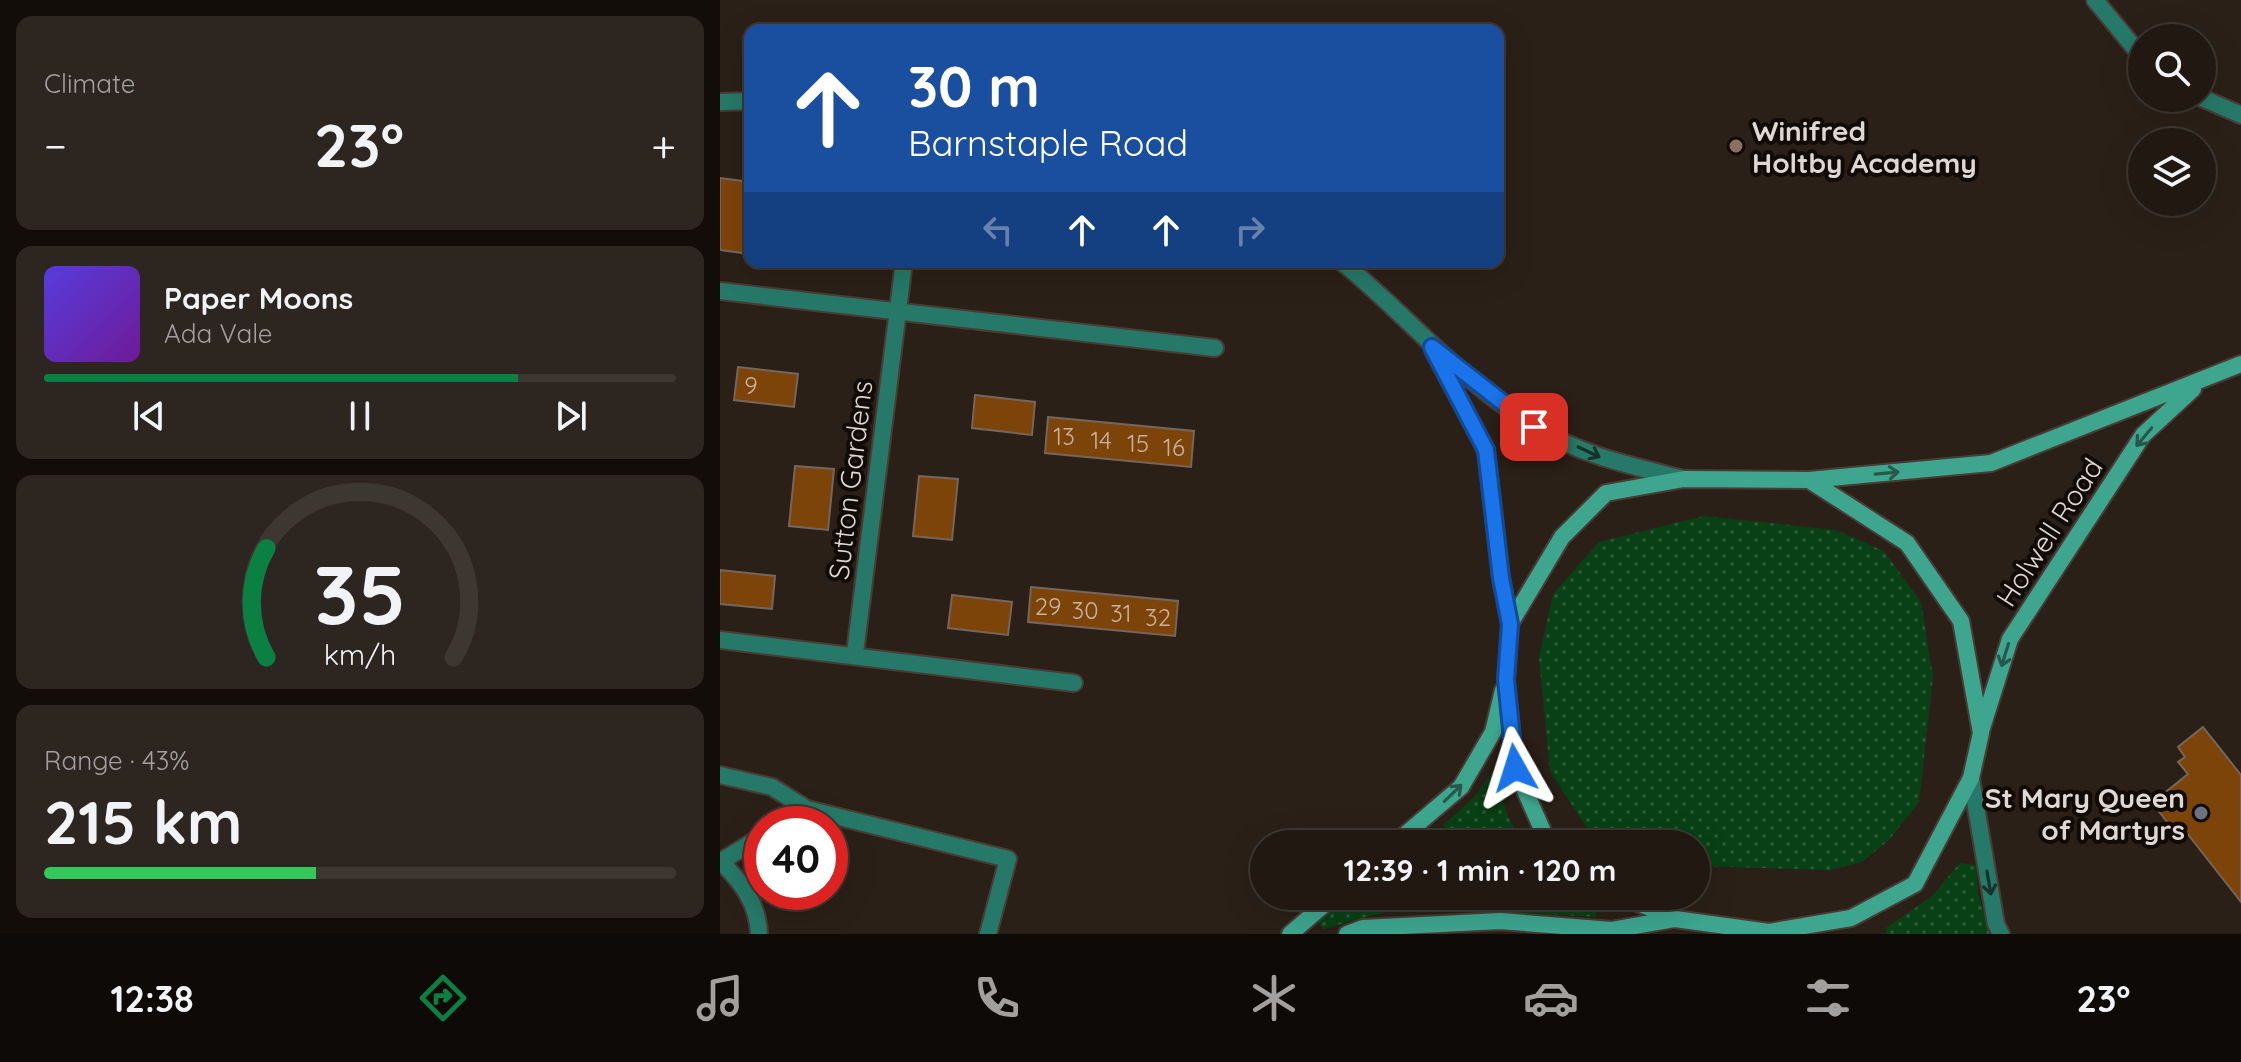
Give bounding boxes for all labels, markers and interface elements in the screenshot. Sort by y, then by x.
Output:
map controls [2128,24,2216,216]
button: search [2128,24,2216,112]
text: 30 m [908,51,1040,121]
icon: ahead [776,56,880,160]
text: Climate [44,67,135,100]
text: 23° [314,107,404,182]
place label: Winifred Holtby Academy [1752,113,1977,180]
text: − [44,118,67,173]
text: + [651,118,676,173]
text: Barnstaple Road [908,120,1188,165]
button: layers [2128,128,2216,216]
marker: Winifred Holtby Academy [1727,137,1745,155]
icon: left [976,208,1020,252]
icon: ahead [1060,208,1104,252]
icon: ahead [1144,208,1188,252]
icon: right [1228,208,1272,252]
text: Paper Moons [164,279,353,317]
text: Ada Vale [164,317,273,350]
house number: 9 [744,370,758,400]
street label: Sutton Gardens [820,378,880,582]
pin [1500,393,1568,461]
icon: previous [127,394,171,438]
icon: pause [338,394,382,438]
icon: next [549,394,593,438]
icon: arrive [1512,405,1556,449]
house number: 13 [1053,421,1075,451]
house number: 14 [1090,425,1112,455]
one-way arrow [2135,426,2153,447]
house number: 15 [1127,428,1149,458]
house number: 16 [1163,432,1185,462]
one-way arrow [1577,445,1601,460]
street label: Holwell Road [1988,451,2110,613]
one-way arrow [1873,465,1900,480]
text: 35 [314,540,406,644]
house number: 29 [1035,591,1061,621]
house number: 30 [1072,595,1098,625]
house number: 31 [1110,598,1132,628]
house number: 32 [1145,602,1171,632]
text: km/h [324,636,396,672]
one-way arrow [1996,643,2011,668]
position arrow [1473,726,1557,810]
text: Range · 43% [44,744,189,777]
place label: St Mary Queen of Martyrs [1985,780,2185,847]
one-way arrow [1443,783,1463,802]
text: 215 km [44,784,242,859]
marker: St Mary Queen of Martyrs [2192,804,2210,822]
speed limit sign: 40 [744,806,848,910]
text: 12:39 · 1 min · 120 m [1344,851,1616,889]
one-way arrow [1982,869,1997,895]
icon: directions [415,970,471,1026]
icon: music [692,970,748,1026]
icon: phone [969,970,1025,1026]
icon: climate [1246,970,1302,1026]
icon: car [1523,970,1579,1026]
icon: filters [1800,970,1856,1026]
text: 12:38 [110,976,194,1021]
text: 23° [2077,976,2131,1021]

